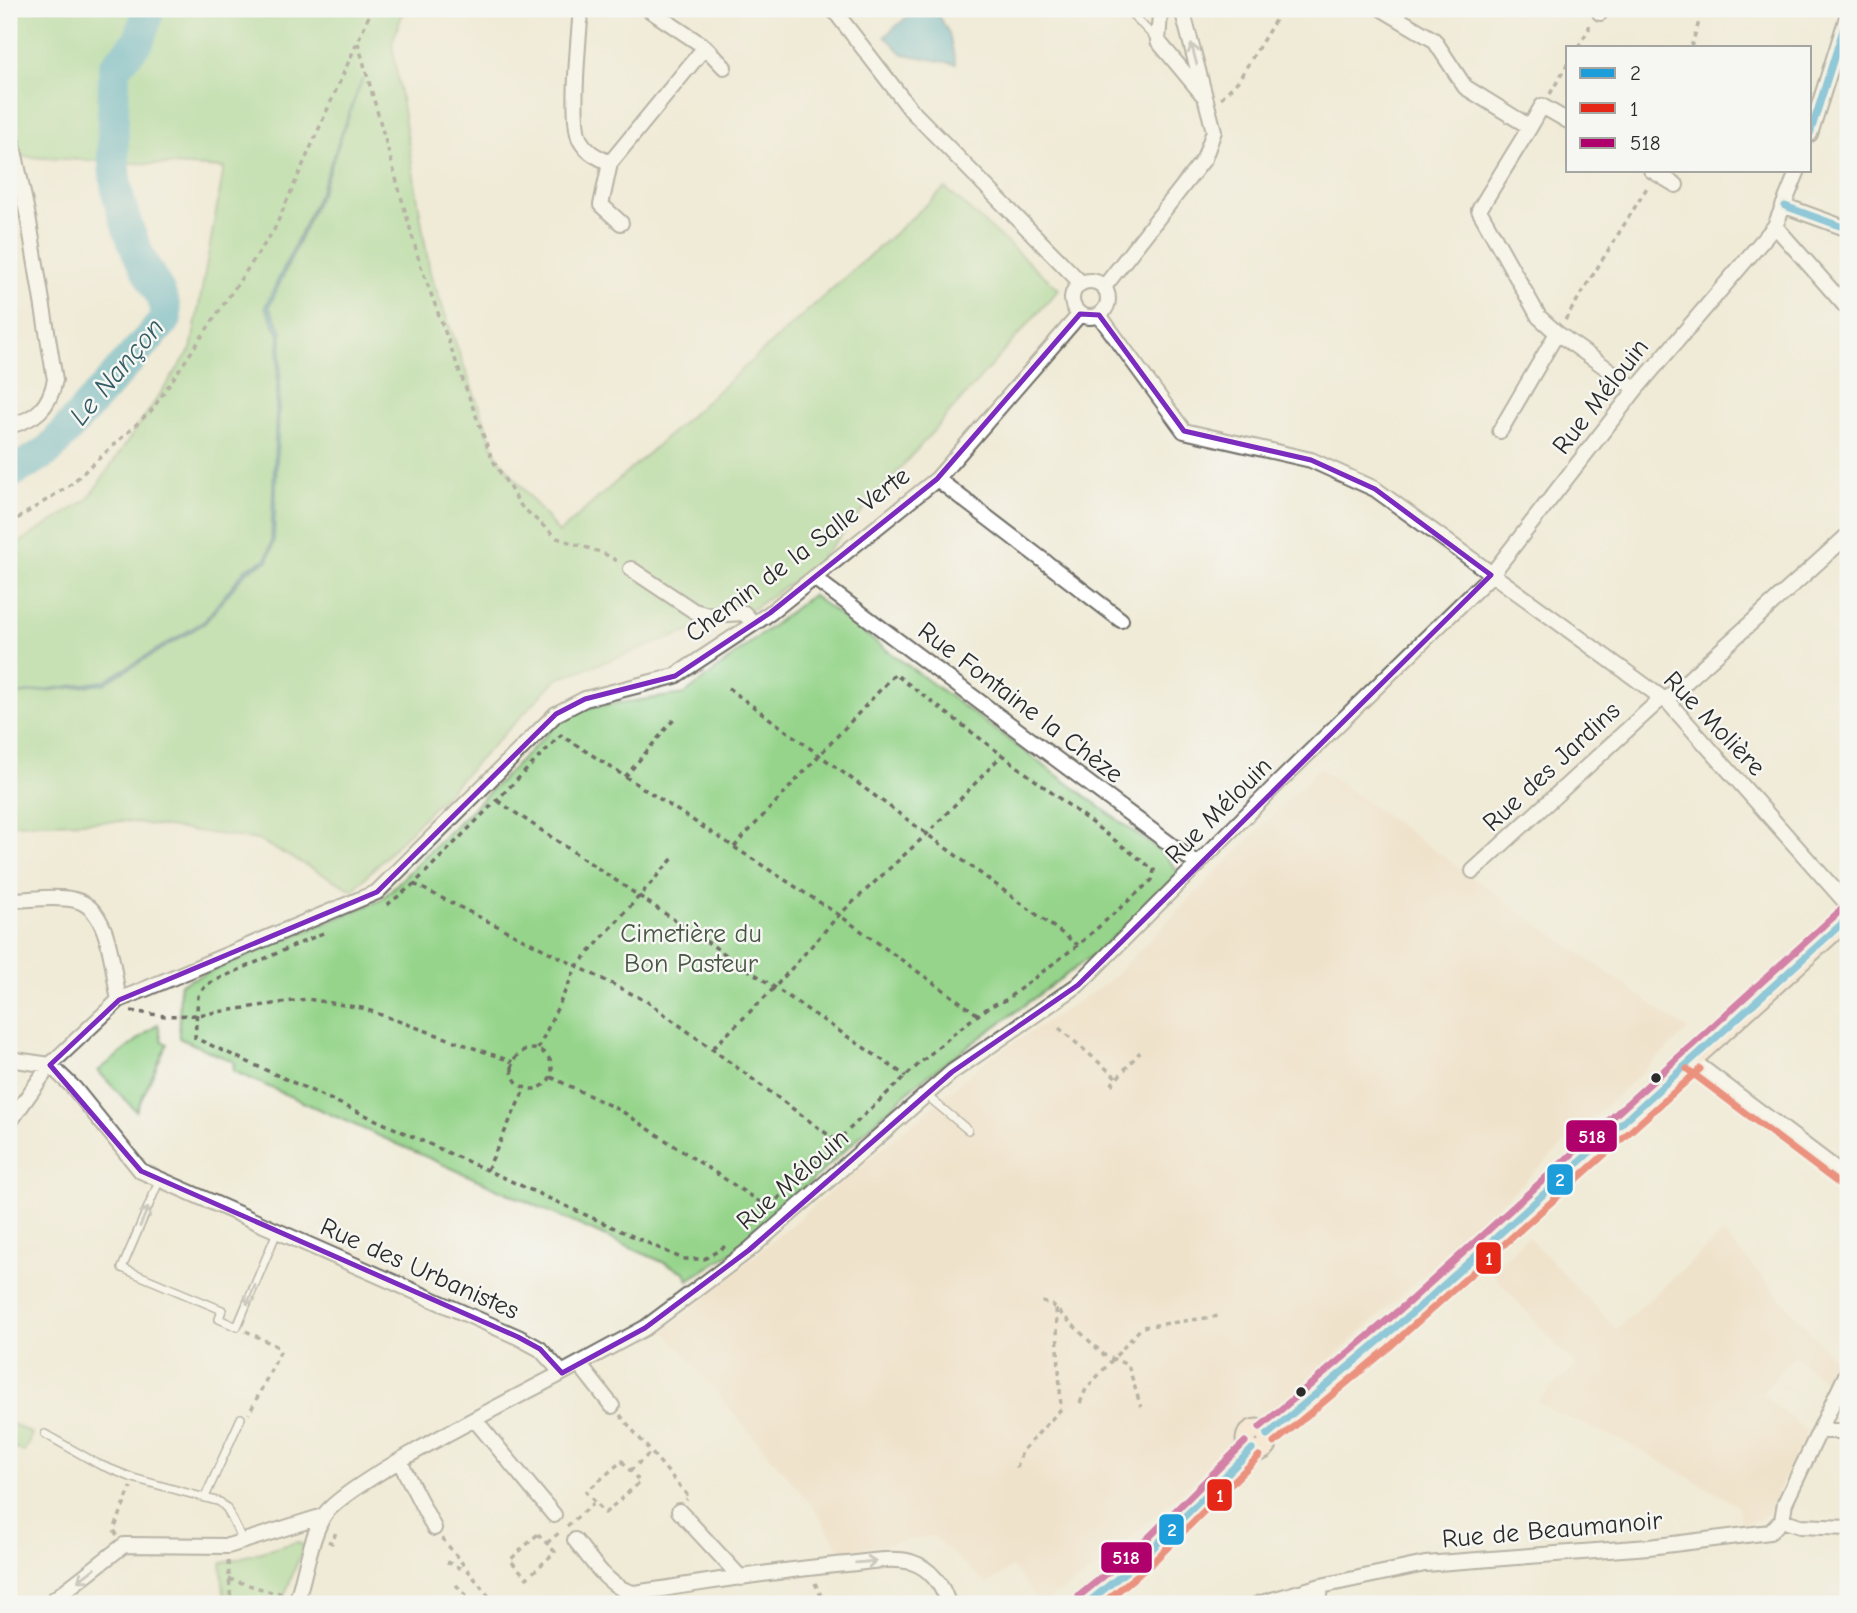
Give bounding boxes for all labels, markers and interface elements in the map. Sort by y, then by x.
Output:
one-way arrow [1187,43,1200,66]
legend [1566,46,1812,172]
text: 2 [1630,61,1641,85]
text: 1 [1630,97,1638,121]
text: 518 [1630,131,1661,155]
water label: Le Nançon [63,312,171,432]
street label: Rue Mélouin [1546,333,1655,460]
street label: Chemin de la Salle Verte [680,461,916,649]
street label: Rue Fontaine la Chèze [912,616,1129,790]
street label: Rue Molière [1657,665,1771,782]
street label: Rue des Jardins [1477,696,1626,838]
street label: Rue Mélouin [1159,751,1278,870]
park label: Cimetière du Bon Pasteur [620,919,762,979]
unlabelled marker [1649,1071,1663,1085]
line badge: 518 [1565,1119,1618,1153]
street label: Rue Mélouin [731,1123,855,1236]
text: 518 [1578,1126,1606,1148]
line badge: 2 [1546,1163,1574,1196]
text: 2 [1555,1169,1565,1191]
one-way arrow [138,1207,151,1229]
street label: Rue des Urbanistes [316,1212,523,1326]
line badge: 1 [1475,1241,1502,1275]
text: 1 [1485,1248,1493,1270]
one-way arrow [243,1284,256,1305]
unlabelled marker [1294,1385,1308,1399]
line badge: 1 [1206,1478,1233,1512]
text: 1 [1216,1485,1224,1507]
street label: Rue de Beaumanoir [1441,1505,1664,1555]
line badge: 2 [1158,1513,1185,1546]
text: 2 [1167,1519,1177,1541]
line badge: 518 [1100,1541,1153,1574]
text: 518 [1112,1547,1140,1569]
one-way arrow [855,1555,877,1568]
one-way arrow [77,1567,96,1582]

